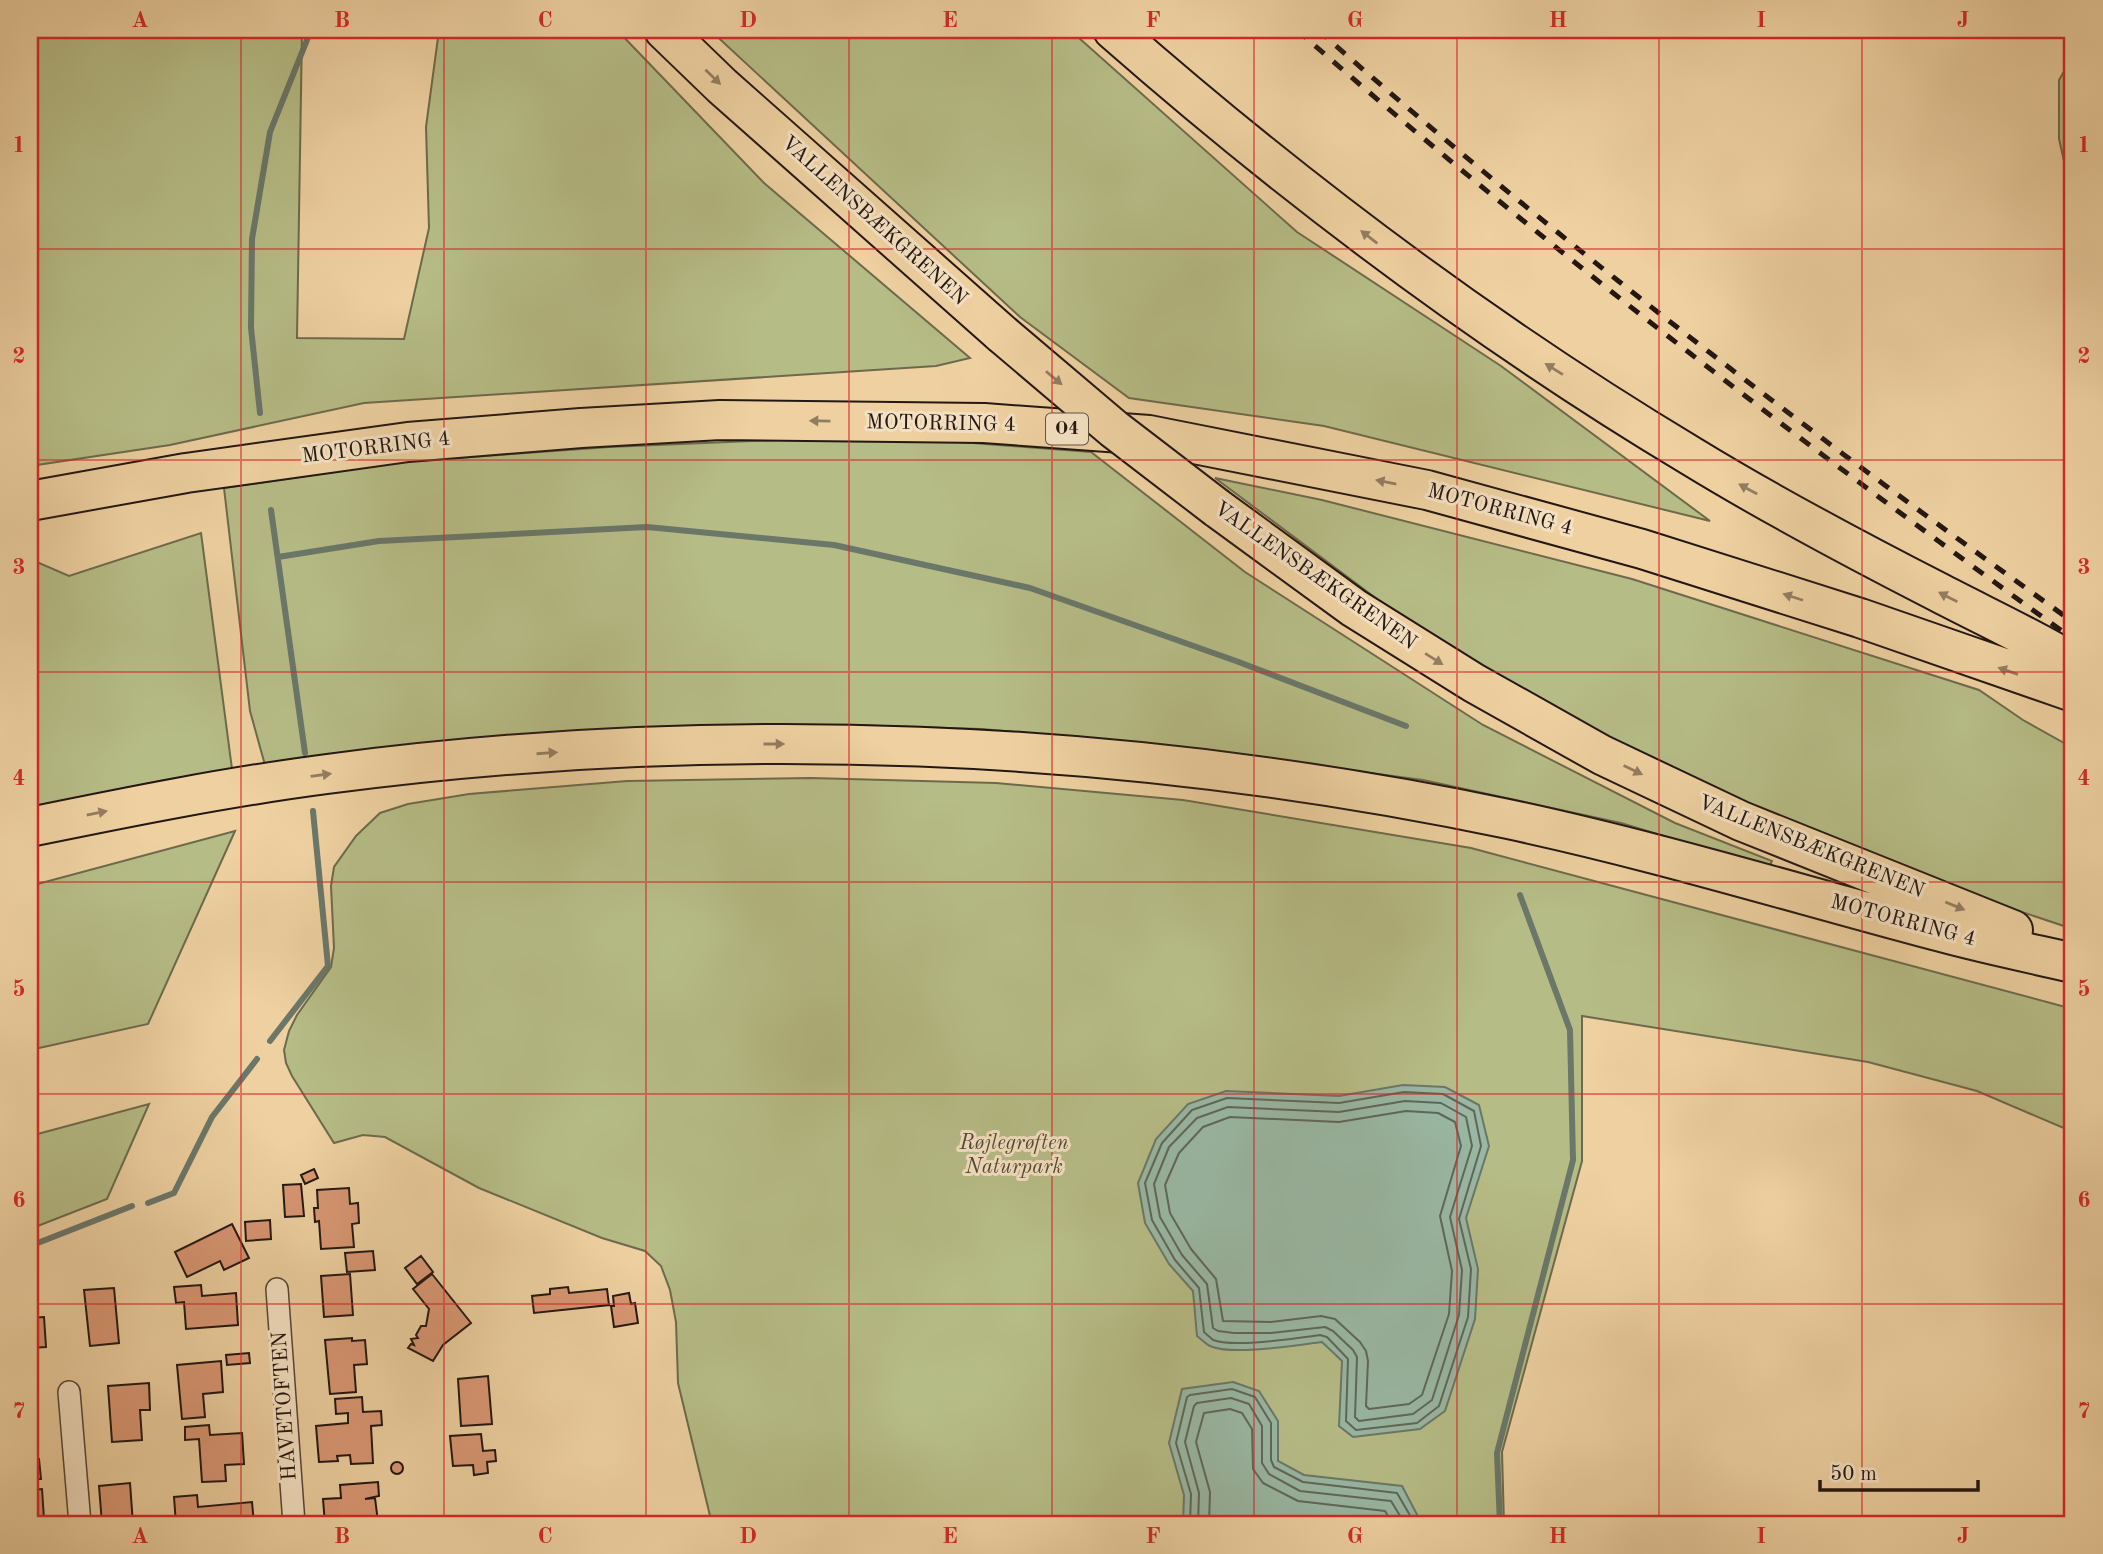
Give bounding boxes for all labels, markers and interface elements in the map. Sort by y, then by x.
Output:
text: A [131,9,149,32]
text: B [334,9,350,32]
text: C [537,9,553,32]
text: D [739,9,757,32]
text: E [942,9,958,32]
text: F [1145,9,1161,32]
text: G [1347,9,1363,32]
text: H [1549,9,1567,32]
text: I [1756,9,1766,32]
text: J [1957,9,1969,32]
one-way arrow [705,69,722,86]
street label: VALLENSBÆKGRENEN [777,132,971,310]
text: 1 [12,134,26,157]
text: 1 [2077,134,2091,157]
one-way arrow [1360,230,1378,245]
text: 2 [12,345,26,368]
text: 2 [2077,345,2091,368]
one-way arrow [1544,363,1564,376]
one-way arrow [1045,371,1063,386]
street label: MOTORRING 4 [866,412,1016,436]
road number: O4 [1046,414,1088,444]
one-way arrow [809,415,831,427]
street label: MOTORRING 4 [300,428,452,468]
one-way arrow [1375,476,1397,487]
street label: MOTORRING 4 [1425,480,1575,540]
one-way arrow [1738,483,1757,495]
street label: VALLENSBÆKGRENEN [1210,498,1420,654]
text: 3 [12,556,26,579]
text: 3 [2077,556,2091,579]
one-way arrow [1782,591,1803,602]
one-way arrow [1938,591,1958,603]
one-way arrow [1425,652,1444,665]
one-way arrow [1998,665,2019,676]
one-way arrow [764,738,786,750]
one-way arrow [536,747,558,758]
one-way arrow [1623,764,1643,775]
text: 4 [12,767,26,790]
text: 4 [2077,767,2091,790]
one-way arrow [310,769,332,780]
street label: VALLENSBÆKGRENEN [1695,792,1927,902]
one-way arrow [86,808,108,819]
street label: MOTORRING 4 [1828,891,1978,951]
one-way arrow [1945,901,1966,912]
text: 5 [12,978,26,1001]
text: 5 [2077,978,2091,1001]
park label: Røjlegrøften Naturpark [958,1133,1069,1178]
text: 6 [12,1189,26,1212]
text: 6 [2077,1189,2091,1212]
street label: HAVETOFTEN [269,1331,301,1481]
text: 7 [12,1400,26,1423]
text: 7 [2077,1400,2091,1423]
scale bar [1820,1449,1977,1493]
text: 50 m [1830,1464,1877,1485]
text: A [131,1525,149,1548]
text: B [334,1525,350,1548]
text: C [537,1525,553,1548]
text: D [739,1525,757,1548]
text: E [942,1525,958,1548]
text: F [1145,1525,1161,1548]
text: G [1347,1525,1363,1548]
text: H [1549,1525,1567,1548]
text: I [1756,1525,1766,1548]
text: J [1957,1525,1969,1548]

